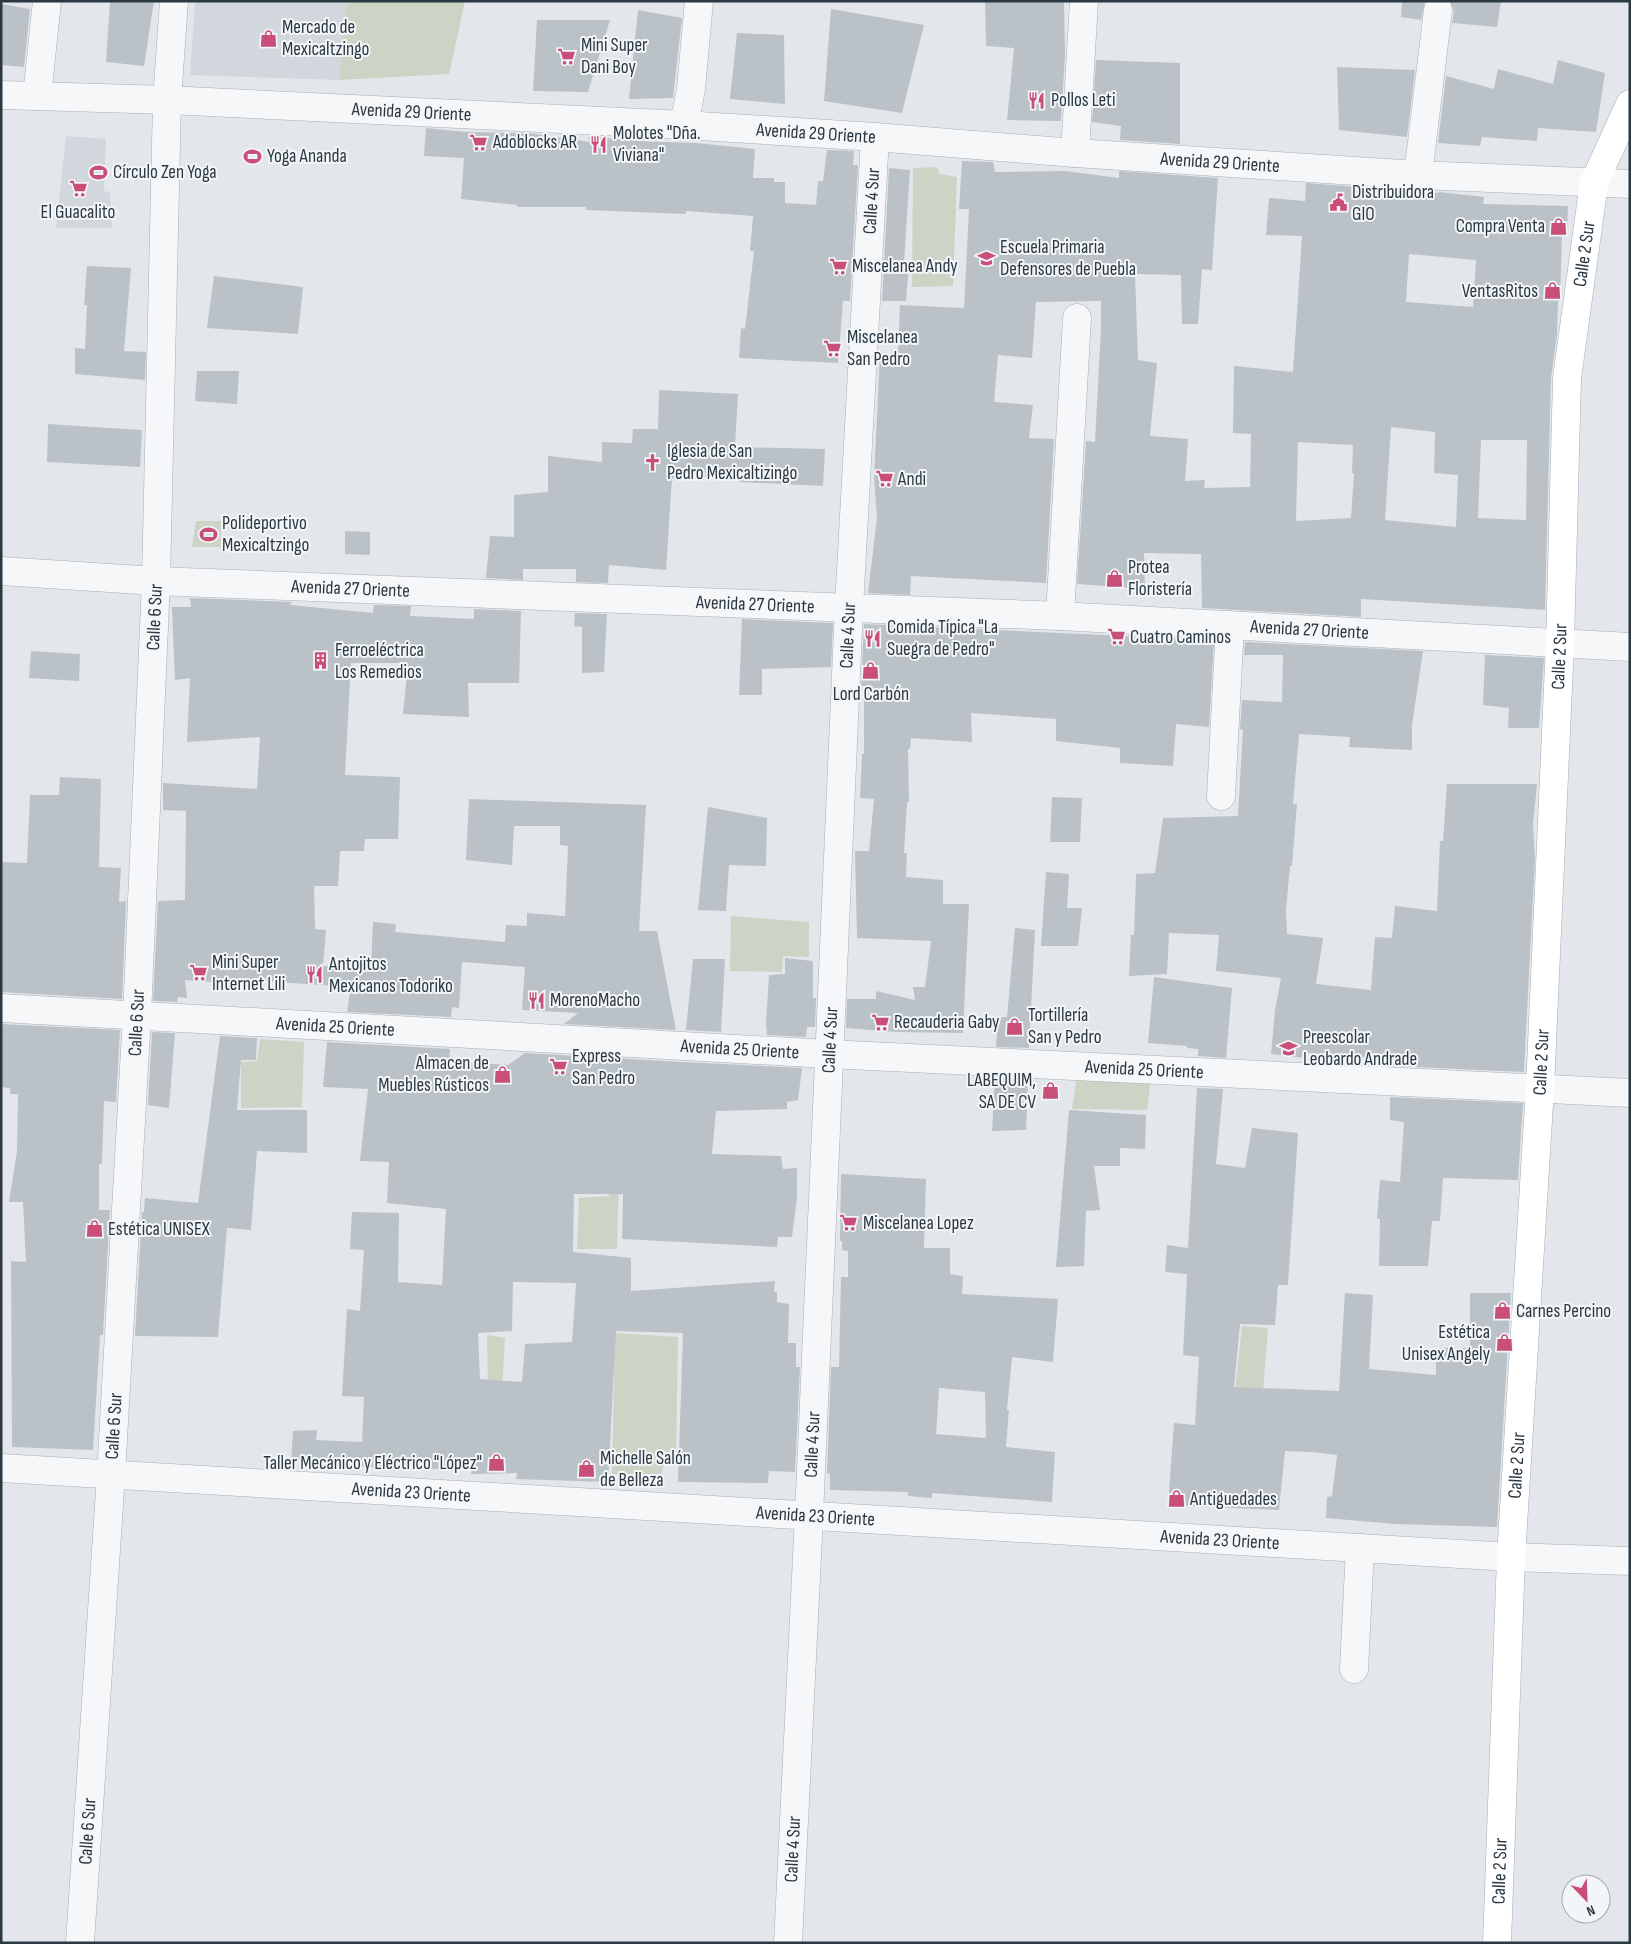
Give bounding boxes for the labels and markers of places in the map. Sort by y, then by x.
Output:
place label: Mercado de Mexicaltzingo [282,16,369,61]
shop icon: Mercado de Mexicaltzingo [258,28,278,48]
place label: Mini Super Dani Boy [581,34,648,79]
supermarket icon: Mini Super Dani Boy [557,46,577,66]
place label: Pollos Leti [1051,89,1115,112]
restaurant icon: Pollos Leti [1027,90,1047,110]
place label: Molotes "Dña. Viviana" [613,122,701,167]
place label: Adoblocks AR [492,131,578,154]
supermarket icon: Adoblocks AR [469,132,489,152]
restaurant icon: Molotes "Dña. Viviana" [589,134,609,154]
place label: Yoga Ananda [267,145,347,168]
sports icon: Yoga Ananda [243,146,263,166]
place label: Círculo Zen Yoga [113,161,217,184]
sports icon: Círculo Zen Yoga [89,162,109,182]
supermarket icon: El Guacalito [68,179,88,199]
place label: Distribuidora GIO [1352,181,1434,226]
public building icon: Distribuidora GIO [1328,193,1348,213]
place label: El Guacalito [41,201,115,224]
place label: Compra Venta [1456,215,1545,238]
shop icon: Compra Venta [1549,216,1569,236]
place label: Escuela Primaria Defensores de Puebla [1000,236,1136,281]
school or university icon: Escuela Primaria Defensores de Puebla [976,248,996,268]
place label: Miscelanea Andy [852,255,958,278]
supermarket icon: Miscelanea Andy [828,256,848,276]
place label: VentasRitos [1462,280,1538,303]
shop icon: VentasRitos [1542,281,1562,301]
place label: Miscelanea San Pedro [847,326,918,371]
supermarket icon: Miscelanea San Pedro [823,338,843,358]
place label: Iglesia de San Pedro Mexicaltizingo [667,440,797,485]
church icon: Iglesia de San Pedro Mexicaltizingo [643,452,663,472]
place label: Andi [897,468,926,491]
supermarket icon: Andi [874,469,894,489]
place label: Polideportivo Mexicaltzingo [222,512,309,557]
sports icon: Polideportivo Mexicaltzingo [198,524,218,544]
place label: Protea Floristería [1128,556,1192,601]
shop icon: Protea Floristería [1104,568,1124,588]
place label: Comida Típica "La Suegra de Pedro" [887,616,998,661]
place label: Cuatro Caminos [1130,626,1231,649]
supermarket icon: Cuatro Caminos [1106,627,1126,647]
restaurant icon: Comida Típica "La Suegra de Pedro" [863,628,883,648]
place label: Ferroeléctrica Los Remedios [335,639,424,684]
building icon: Ferroeléctrica Los Remedios [311,651,331,671]
shop icon: Lord Carbón [861,661,881,681]
place label: Lord Carbón [833,683,909,706]
place label: Mini Super Internet Lili [212,951,285,996]
place label: Antojitos Mexicanos Todoriko [328,953,453,998]
supermarket icon: Mini Super Internet Lili [188,963,208,983]
restaurant icon: Antojitos Mexicanos Todoriko [305,965,325,985]
place label: MorenoMacho [550,989,640,1012]
restaurant icon: MorenoMacho [526,990,546,1010]
place label: Tortillería San y Pedro [1028,1004,1102,1049]
place label: Recauderia Gaby [894,1011,1000,1034]
supermarket icon: Recauderia Gaby [870,1012,890,1032]
shop icon: Tortillería San y Pedro [1004,1016,1024,1036]
place label: Preescolar Leobardo Andrade [1303,1026,1417,1071]
school or university icon: Preescolar Leobardo Andrade [1279,1038,1299,1058]
place label: Express San Pedro [572,1045,635,1090]
place label: Almacen de Muebles Rústicos [378,1052,489,1097]
supermarket icon: Express San Pedro [548,1057,568,1077]
shop icon: Almacen de Muebles Rústicos [493,1064,513,1084]
place label: LABEQUIM, SA DE CV [967,1069,1036,1114]
shop icon: LABEQUIM, SA DE CV [1040,1081,1060,1101]
place label: Miscelanea Lopez [863,1212,974,1235]
supermarket icon: Miscelanea Lopez [839,1213,859,1233]
place label: Estética UNISEX [108,1218,210,1241]
shop icon: Estética UNISEX [84,1219,104,1239]
place label: Carnes Percino [1516,1300,1611,1323]
shop icon: Carnes Percino [1492,1301,1512,1321]
place label: Estética Unisex Angely [1402,1321,1491,1366]
shop icon: Estética Unisex Angely [1494,1333,1514,1353]
place label: Michelle Salón de Belleza [600,1447,691,1492]
place label: Taller Mecánico y Eléctrico "López" [263,1452,482,1475]
shop icon: Taller Mecánico y Eléctrico "López" [486,1453,506,1473]
shop icon: Michelle Salón de Belleza [576,1459,596,1479]
place label: Antiguedades [1189,1488,1277,1511]
shop icon: Antiguedades [1166,1489,1186,1509]

